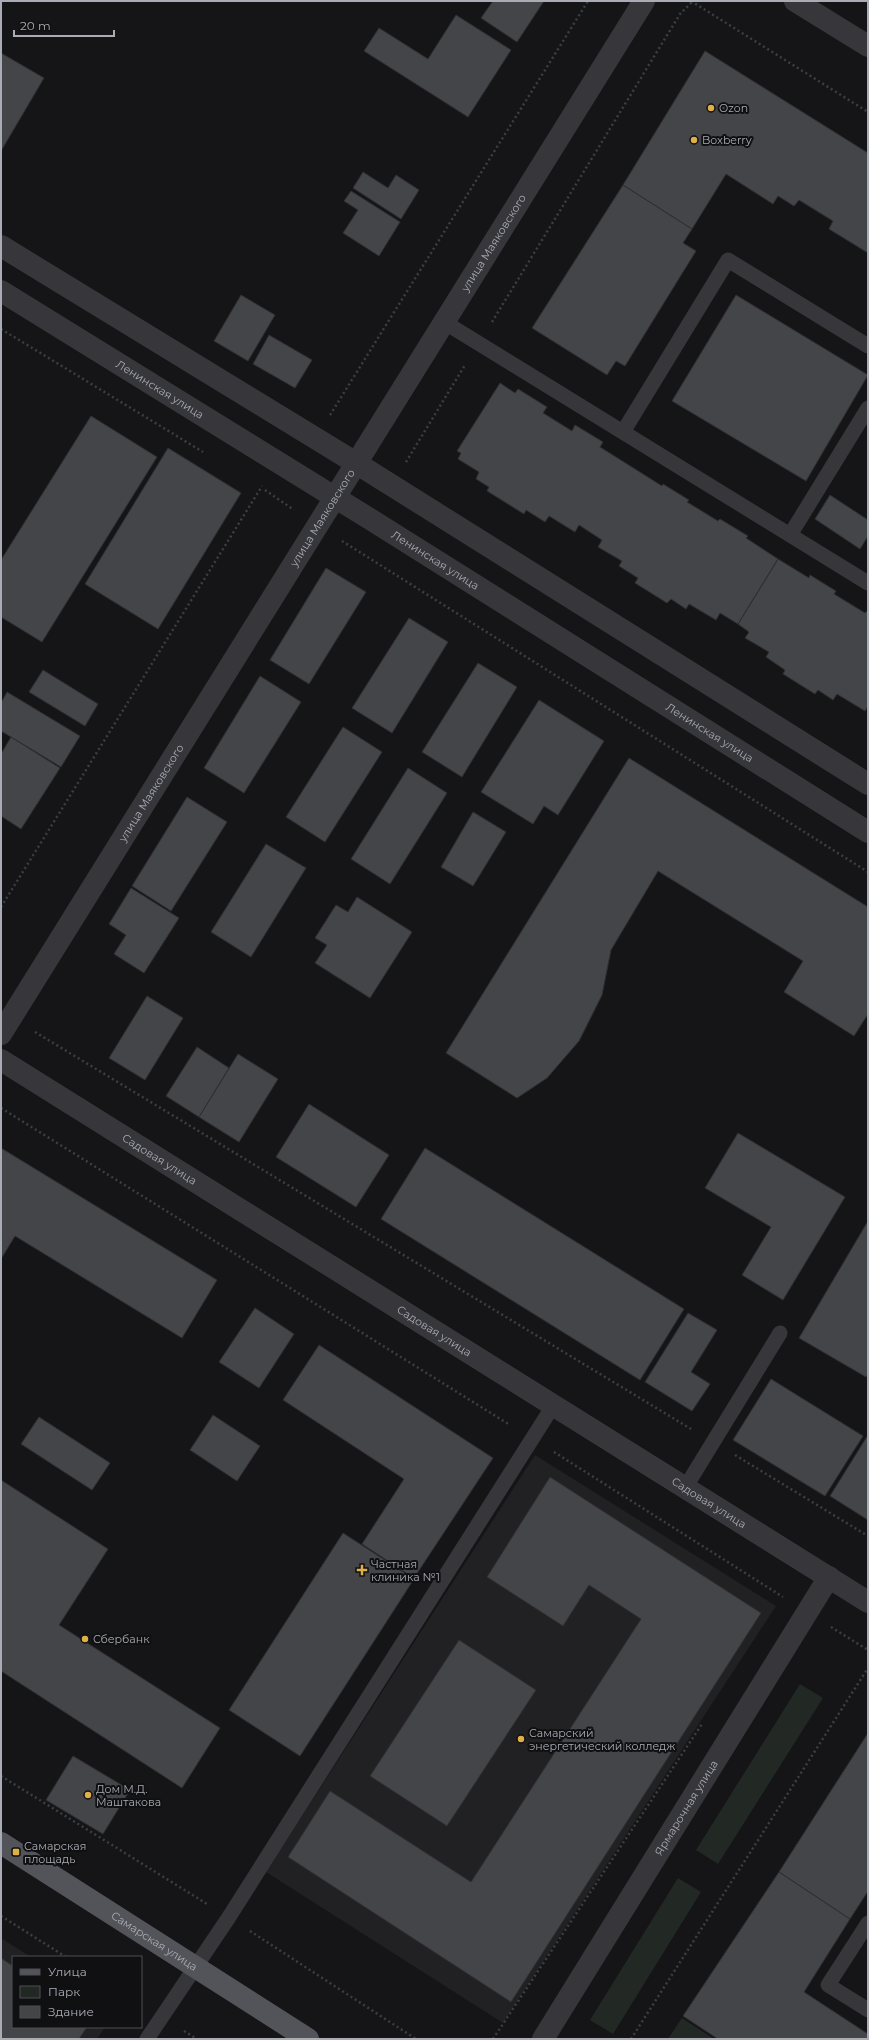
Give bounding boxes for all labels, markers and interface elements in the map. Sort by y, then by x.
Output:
scale bar [14,12,114,38]
text: 20 m [20,18,51,33]
place label: Ozon [719,101,748,115]
marker: Ozon [706,103,716,113]
place label: Boxberry [702,133,752,147]
marker: Boxberry [689,135,699,145]
street label: улица Маяковского [457,191,529,295]
street label: Ленинская улица [114,357,207,422]
street label: улица Маяковского [286,466,358,570]
street label: Ленинская улица [389,527,482,593]
street label: Ленинская улица [663,700,756,765]
street label: улица Маяковского [115,742,187,845]
street label: Садовая улица [120,1131,200,1188]
street label: Садовая улица [394,1302,474,1359]
street label: Садовая улица [669,1474,749,1531]
place label: Частная клиника №1 [371,1557,440,1584]
marker: Частная клиника №1 [356,1564,368,1576]
place label: Сбербанк [93,1632,150,1646]
marker: Сбербанк [80,1634,90,1644]
place label: Самарский энергетический колледж [529,1726,675,1753]
marker: Самарский энергетический колледж [516,1734,526,1744]
street label: Ярмарочная улица [651,1757,721,1858]
place label: Дом М.Д. Маштакова [96,1782,161,1809]
marker: Дом М.Д. Маштакова [83,1790,93,1800]
place label: Самарская площадь [24,1839,86,1866]
marker: Самарская площадь [11,1847,21,1857]
street label: Самарская улица [109,1908,200,1974]
legend [12,1956,142,2028]
text: Улица [48,1964,87,1979]
text: Парк [48,1984,80,1999]
text: Здание [48,2004,94,2019]

